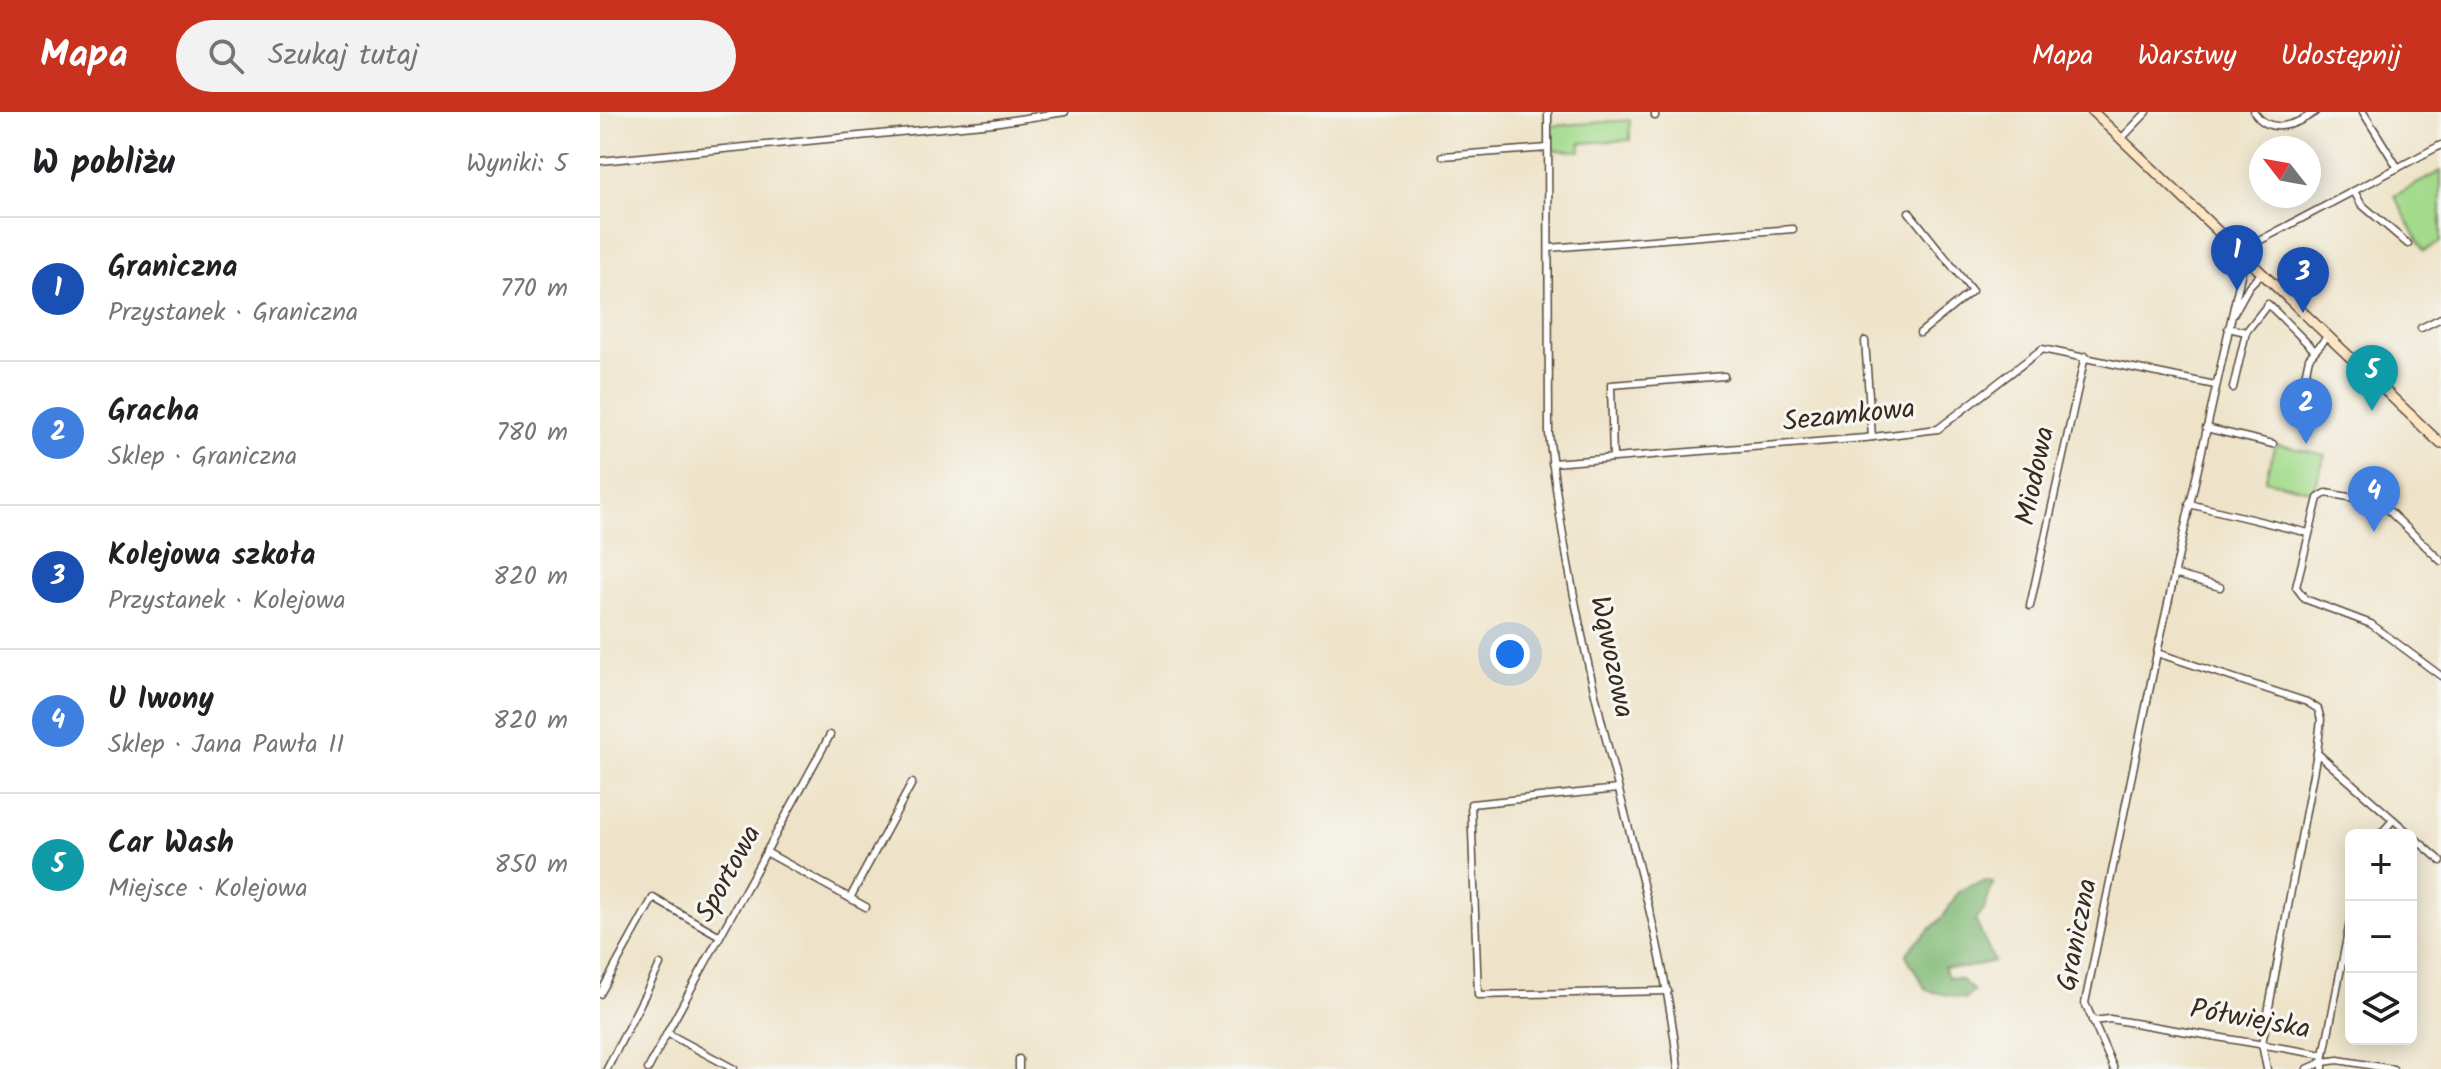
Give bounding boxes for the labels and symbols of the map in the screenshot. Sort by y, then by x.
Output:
north arrow [2249,136,2321,208]
pin: 1 [2211,225,2263,291]
pin: 3 [2277,247,2329,313]
pin: 5 [2346,345,2398,411]
pin: 2 [2280,378,2332,444]
street label: Sezamkowa [1781,387,1917,445]
street label: Miodowa [2004,422,2068,530]
pin: 4 [2348,466,2400,532]
street label: Wąwozowa [1576,592,1646,722]
your location [1490,634,1530,674]
street label: Sportowa [684,817,774,931]
street label: Graniczna [2045,875,2111,995]
street label: Półwiejska [2186,987,2314,1053]

